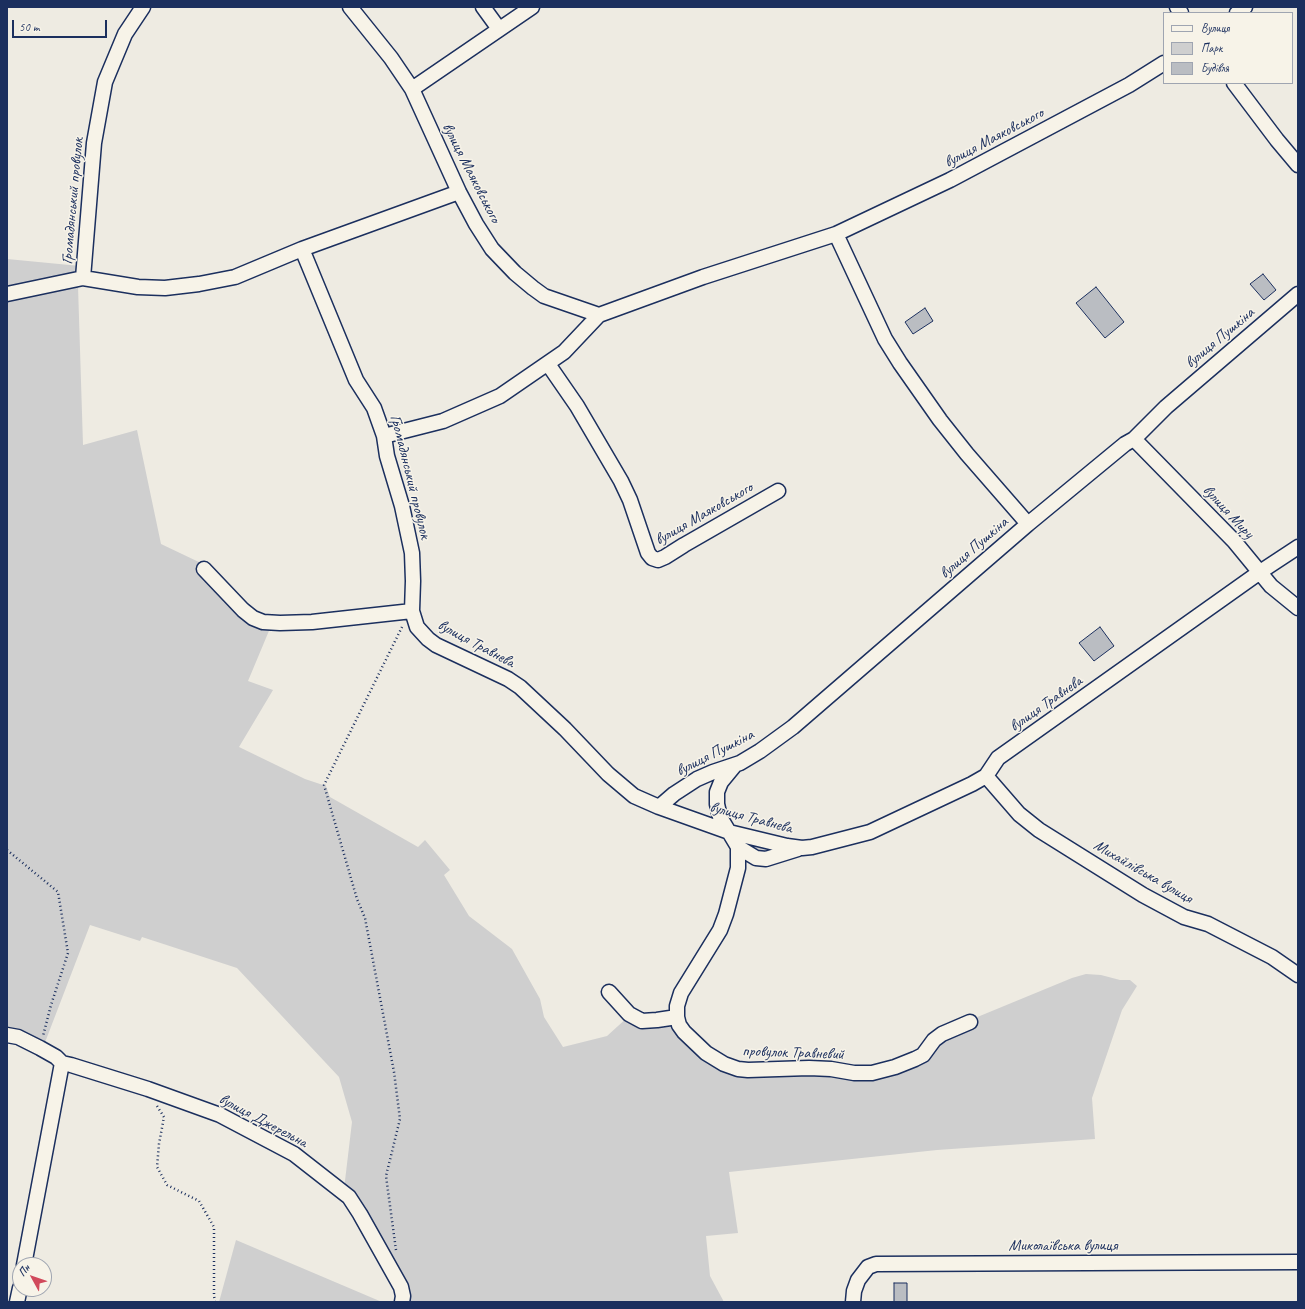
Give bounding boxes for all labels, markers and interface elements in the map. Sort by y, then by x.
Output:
scale bar [14,12,109,38]
legend [1163,12,1293,84]
text: 50 m [19,19,39,35]
text: Вулиця [1201,20,1229,36]
text: Парк [1201,40,1222,56]
text: Будівля [1201,60,1229,76]
street label: вулиця Маяковського [941,104,1047,172]
street label: вулиця Маяковського [437,120,505,226]
street label: Громадянський провулок [58,137,88,265]
street label: вулиця Пушкіна [1181,303,1259,373]
street label: Громадянський провулок [385,413,435,541]
street label: вулиця Маяковського [652,478,756,550]
street label: вулиця Миру [1198,481,1258,543]
street label: вулиця Пушкіна [936,513,1012,583]
street label: вулиця Травнева [434,616,518,672]
street label: вулиця Травнева [1006,672,1086,736]
street label: вулиця Пушкіна [673,725,757,781]
street label: вулиця Травнева [708,798,794,838]
street label: Михайлівська вулиця [1090,836,1196,908]
street label: провулок Травневий [742,1042,844,1064]
street label: вулиця Джерельна [215,1090,311,1152]
street label: Миколаївська вулиця [1009,1236,1117,1256]
north arrow [12,1257,52,1297]
text: Пн [15,1261,33,1279]

